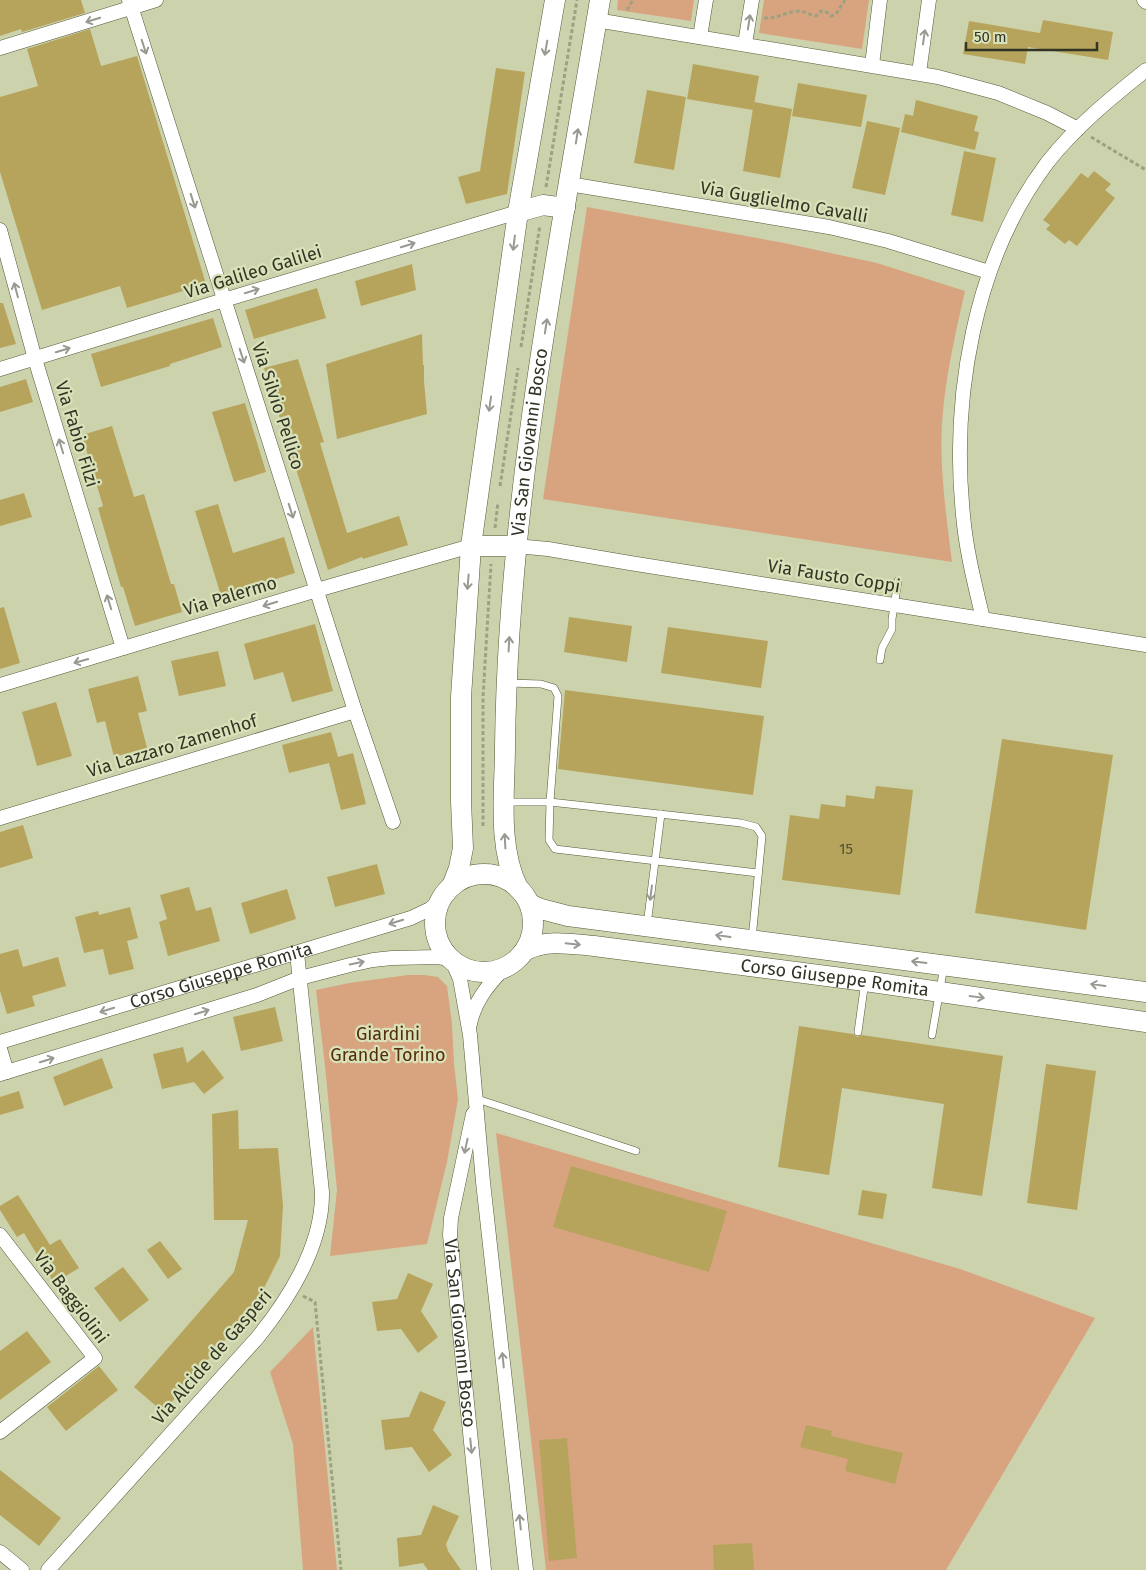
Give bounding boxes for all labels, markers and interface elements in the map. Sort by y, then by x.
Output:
one-way arrow [744,14,754,30]
one-way arrow [85,15,101,25]
scale bar [966,20,1097,52]
text: 50 m [974,28,1007,46]
one-way arrow [919,29,929,45]
one-way arrow [139,38,149,54]
one-way arrow [541,40,551,56]
one-way arrow [572,129,582,145]
street label: Via Guglielmo Cavalli [698,176,870,228]
one-way arrow [189,193,198,209]
one-way arrow [509,235,519,251]
one-way arrow [399,239,415,249]
street label: Via Galileo Galilei [182,241,324,303]
one-way arrow [11,283,20,299]
one-way arrow [244,286,260,296]
one-way arrow [541,319,551,335]
street label: Via Silvio Pellico [247,339,309,473]
one-way arrow [55,344,71,354]
street label: Via San Giovanni Bosco [507,347,553,537]
one-way arrow [238,348,247,364]
street label: Via Fabio Filzi [50,378,104,490]
one-way arrow [485,395,495,411]
one-way arrow [56,438,66,454]
one-way arrow [287,503,297,519]
street label: Via Fausto Coppi [766,555,902,597]
street label: Via Palermo [181,571,279,621]
one-way arrow [463,574,472,590]
one-way arrow [103,594,113,610]
one-way arrow [262,599,278,609]
one-way arrow [504,636,513,652]
one-way arrow [73,656,89,666]
street label: Via Lazzaro Zamenhof [84,709,262,782]
one-way arrow [501,834,510,850]
house number: 15 [839,840,853,858]
one-way arrow [646,885,656,901]
one-way arrow [389,918,405,928]
one-way arrow [716,931,732,941]
street label: Corso Giuseppe Romita [127,937,315,1013]
one-way arrow [565,939,581,949]
street label: Corso Giuseppe Romita [739,954,930,1001]
one-way arrow [912,957,928,967]
one-way arrow [348,958,364,968]
one-way arrow [1090,980,1106,990]
one-way arrow [969,993,985,1003]
one-way arrow [99,1005,115,1015]
one-way arrow [194,1007,210,1017]
park label: Giardini Grande Torino [330,1023,446,1066]
one-way arrow [38,1054,54,1064]
one-way arrow [461,1138,470,1154]
street label: Via San Giovanni Bosco [439,1238,480,1429]
street label: Via Baggiolini [29,1246,113,1348]
street label: Via Alcide de Gasperi [147,1285,277,1429]
one-way arrow [498,1352,508,1368]
one-way arrow [466,1438,476,1454]
one-way arrow [515,1514,525,1530]

